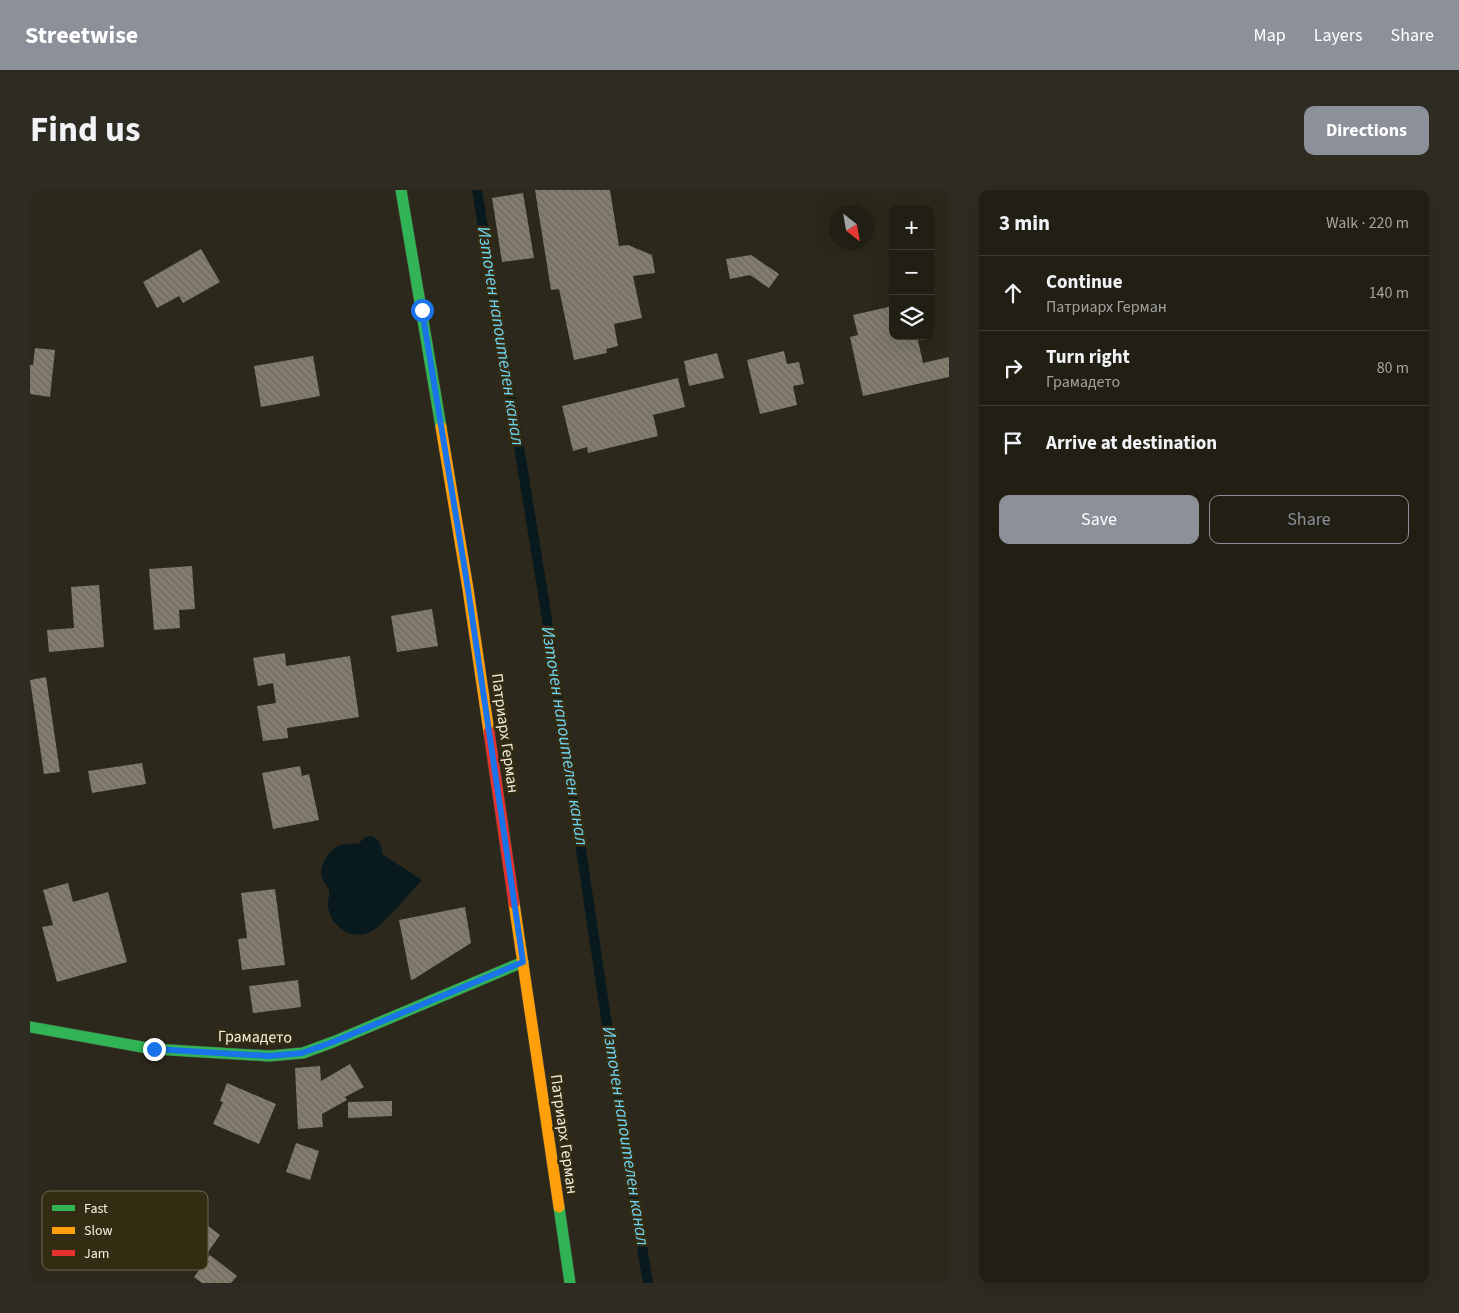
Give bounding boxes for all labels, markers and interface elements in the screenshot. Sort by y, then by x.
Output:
text: Streetwise [25,18,138,53]
text: Map [1254,23,1286,48]
text: Layers [1314,23,1363,48]
text: Share [1391,23,1434,48]
text: Find us [30,105,140,155]
button: Directions [1304,106,1429,155]
north arrow [829,205,874,250]
map controls [889,205,934,340]
button: + [889,205,934,250]
text: 3 min [999,208,1050,238]
text: Walk · 220 m [1326,212,1409,234]
water label: Източен напоителен канал [471,225,530,447]
button: − [889,250,934,295]
text: Continue [1046,269,1123,296]
icon: ahead [999,279,1027,307]
text: 140 m [1369,282,1409,304]
button: layers [889,295,934,340]
text: Патриарх Герман [1046,296,1167,318]
route start [411,299,434,322]
text: Turn right [1046,344,1130,371]
icon: right [999,354,1027,382]
text: 80 m [1377,357,1409,379]
text: Грамадето [1046,371,1120,393]
icon: arrive [999,429,1027,457]
text: Arrive at destination [1046,430,1217,457]
button: Save [999,495,1199,544]
button: Share [1209,495,1409,544]
water label: Източен напоителен канал [535,625,594,847]
street label: Патриарх Герман [486,672,524,794]
street label: Грамадето [218,1025,292,1049]
water label: Източен напоителен канал [596,1025,655,1247]
route end [143,1038,166,1061]
street label: Патриарх Герман [545,1073,583,1195]
legend [42,1191,208,1270]
text: Fast [84,1199,108,1219]
text: Slow [84,1221,113,1241]
text: Jam [84,1244,109,1264]

